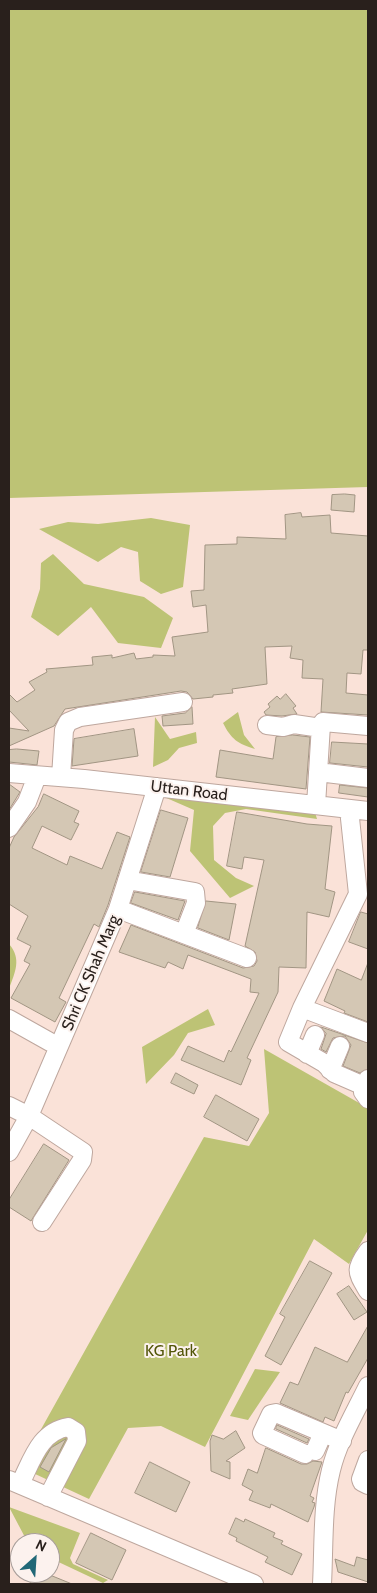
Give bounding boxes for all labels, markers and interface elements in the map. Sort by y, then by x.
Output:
street label: Uttan Road [150,777,228,805]
street label: Shri CK Shah Marg [58,912,124,1034]
park label: KG Park [145,1341,197,1361]
north arrow [10,1533,60,1583]
text: N [33,1535,50,1556]

